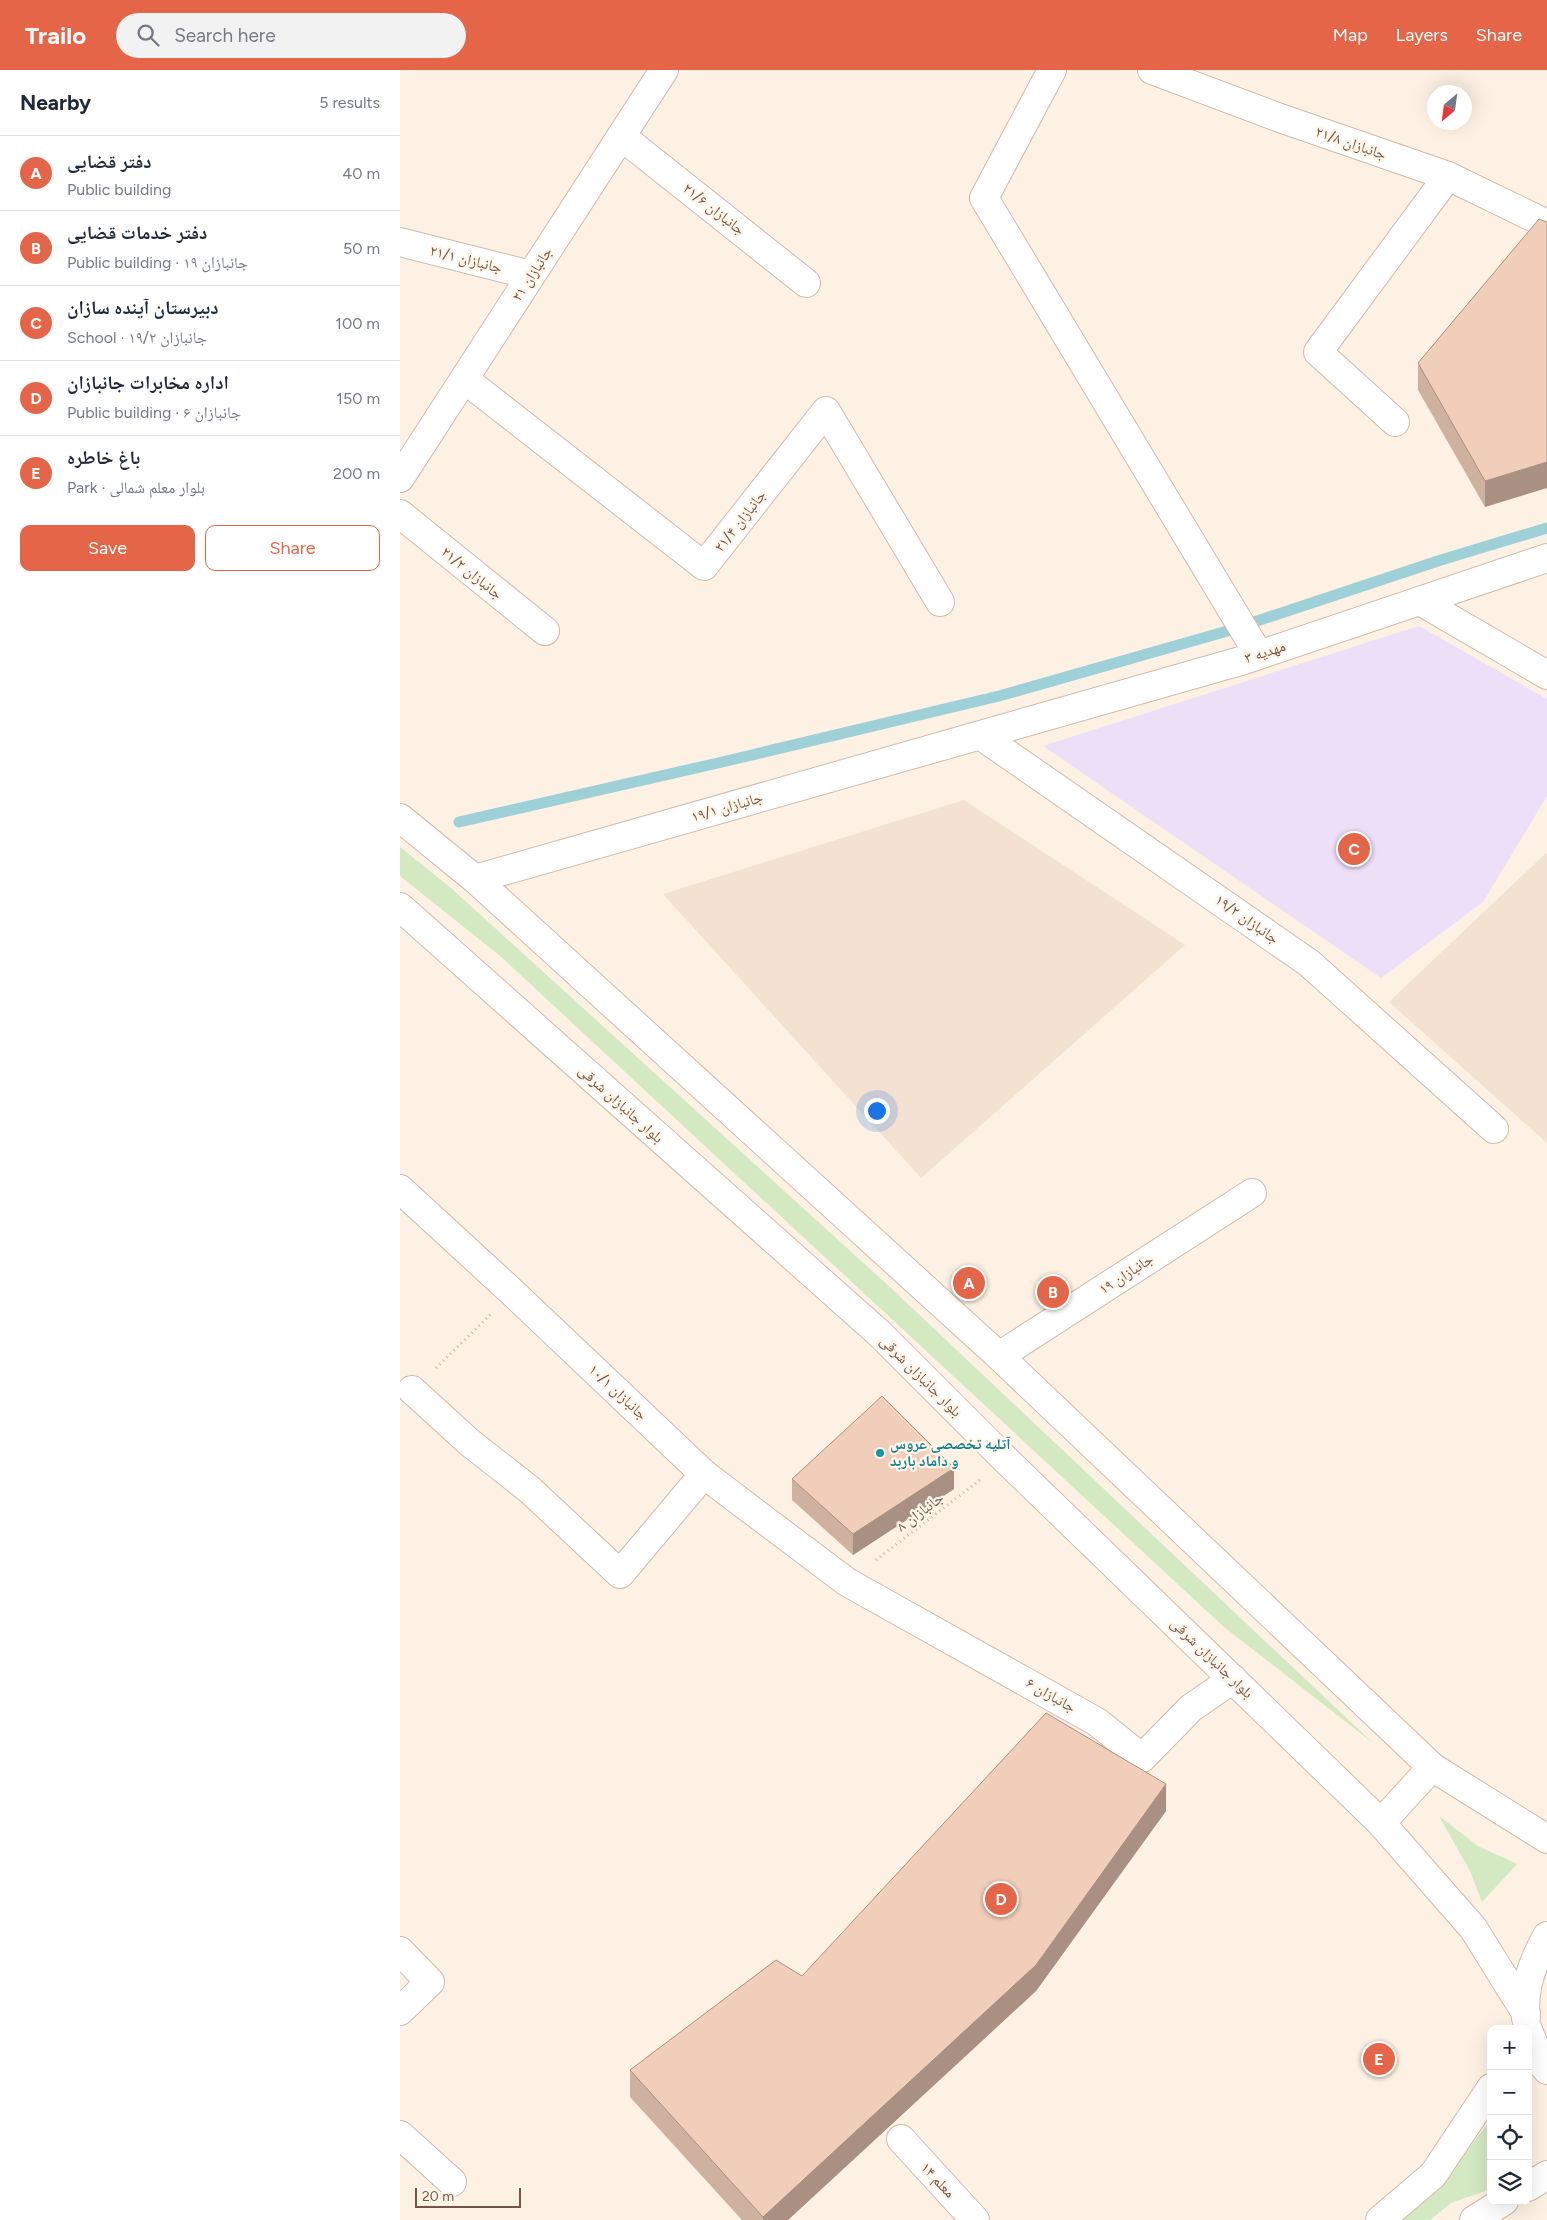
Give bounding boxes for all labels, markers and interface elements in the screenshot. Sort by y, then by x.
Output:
search box [116,13,466,58]
text: Trailo [25,21,86,50]
icon: search [134,21,162,49]
text: Search here [174,24,276,47]
text: Map [1333,24,1368,46]
text: Layers [1396,24,1448,46]
text: Share [1476,24,1522,46]
north arrow [1427,85,1472,130]
text: Nearby [20,90,91,115]
text: 5 results [319,93,380,112]
street label: جانبازان ۲۱/۸ [1313,123,1389,165]
text: دفتر قضایی [67,150,152,173]
text: A [30,164,42,183]
text: 40 m [342,164,380,183]
street label: جانبازان ۲۱/۶ [679,179,749,240]
text: Public building [67,180,171,199]
text: دفتر خدمات قضایی [67,221,207,244]
text: B [31,239,41,258]
text: 50 m [343,239,380,258]
street label: جانبازان ۲۱/۱ [428,241,504,278]
street label: جانبازان ۲۱ [508,243,557,305]
text: Public building · جانبازان ۱۹ [67,253,248,272]
text: دبیرستان آینده سازان [67,296,219,319]
text: C [30,314,42,333]
text: 100 m [335,314,380,333]
text: School · جانبازان ۱۹/۲ [67,328,207,347]
text: اداره مخابرات جانبازان [67,371,229,394]
text: D [30,389,42,408]
text: 150 m [336,389,380,408]
text: Public building · جانبازان ۶ [67,403,241,422]
text: باغ خاطره [67,446,140,469]
text: E [31,464,41,483]
text: 200 m [333,464,380,483]
text: Park · بلوار معلم شمالی [67,478,205,497]
street label: جانبازان ۲۱/۴ [710,486,771,556]
button: Save [20,525,195,571]
button: Share [205,525,380,571]
street label: جانبازان ۲۱/۲ [437,543,507,604]
street label: مهدیه ۳ [1242,637,1288,667]
street label: جانبازان ۱۹/۱ [689,788,766,827]
pin: C [1338,830,1370,868]
street label: جانبازان ۱۹/۲ [1211,891,1283,949]
street label: بلوار جانبازان شرقی [574,1061,667,1148]
your location [864,1098,890,1124]
street label: جانبازان ۱۹ [1096,1250,1157,1299]
pin: A [953,1264,985,1302]
pin: B [1037,1273,1069,1311]
street label: بلوار جانبازان شرقی [876,1331,966,1421]
street label: جانبازان ۱۰/۱ [584,1360,651,1425]
place label: آتلیه تخصصی عروس و داماد باربد [890,1435,1011,1470]
marker: آتلیه تخصصی عروس و داماد باربد [874,1447,886,1459]
street label: جانبازان ۸ [893,1488,948,1536]
street label: بلوار جانبازان شرقی [1166,1614,1257,1703]
street label: جانبازان ۶ [1023,1674,1079,1717]
pin: D [985,1880,1017,1918]
map controls [1487,2025,1532,2205]
button: + [1487,2025,1532,2070]
pin: E [1363,2040,1395,2078]
button: − [1487,2070,1532,2115]
button: locate [1487,2115,1532,2160]
street label: معلم ۱۴ [916,2159,959,2202]
button: layers [1487,2160,1532,2205]
scale bar [415,2185,521,2208]
text: 20 m [422,2188,454,2205]

